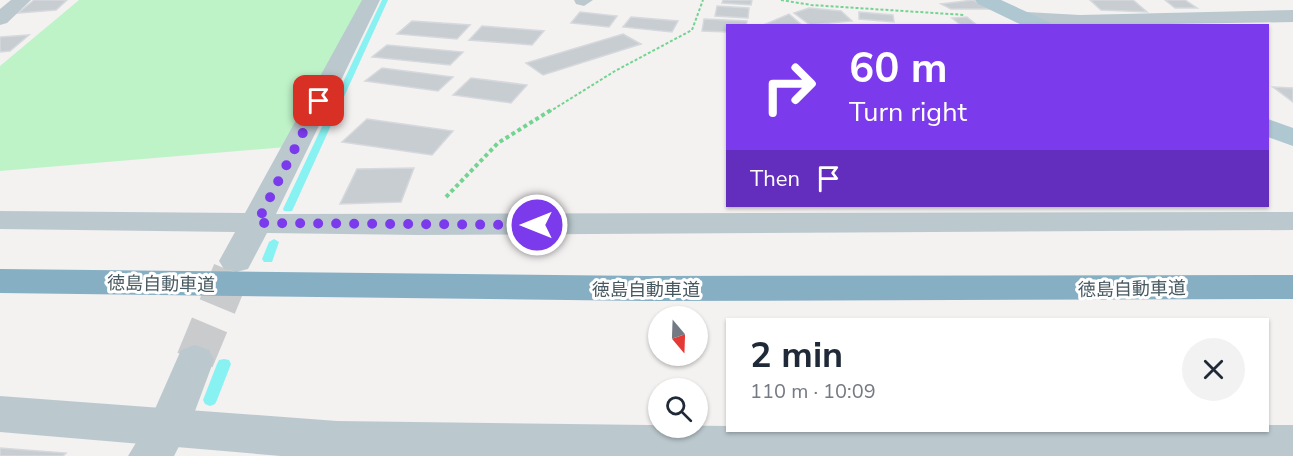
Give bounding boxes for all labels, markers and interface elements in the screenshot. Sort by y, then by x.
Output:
text: 60 m [849,40,948,97]
icon: right [750,48,828,126]
pin [293,75,344,126]
icon: arrive [302,84,335,117]
text: Turn right [849,94,967,131]
icon: arrive [812,162,845,195]
text: Then [750,164,800,194]
position arrow [505,193,569,257]
street label: 徳島自動車道 [107,271,215,297]
street label: 徳島自動車道 [1078,276,1186,302]
street label: 徳島自動車道 [592,278,700,302]
north arrow [648,306,708,366]
map controls [648,306,708,438]
text: 2 min [750,331,843,380]
button: close [1182,338,1245,401]
button: search [648,378,708,438]
text: 110 m · 10:09 [750,378,876,405]

